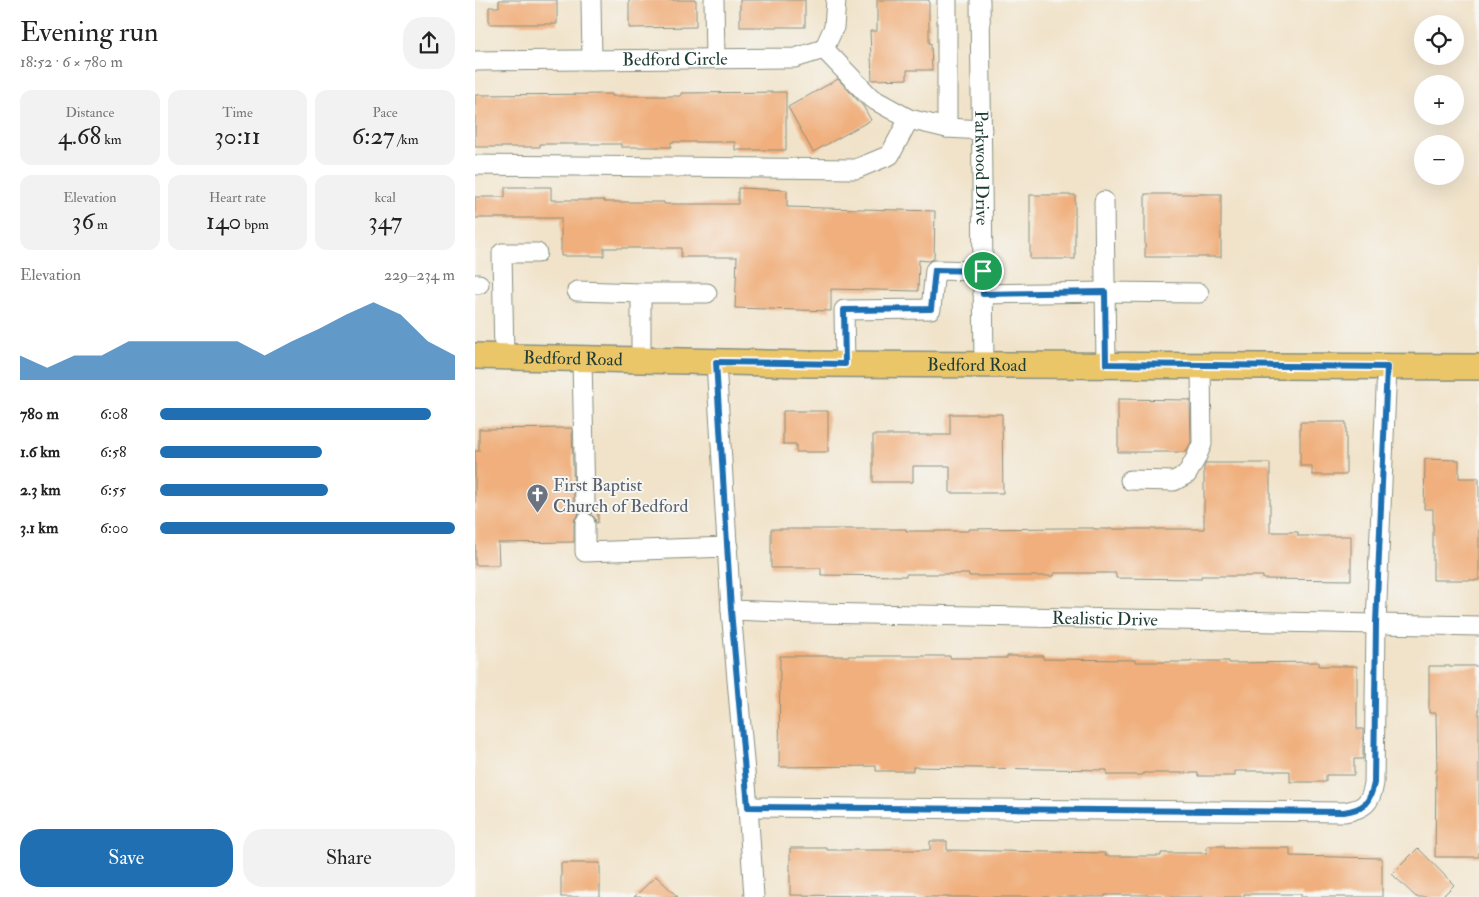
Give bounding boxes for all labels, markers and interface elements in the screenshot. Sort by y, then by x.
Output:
text: Evening run [20,15,158,50]
map controls [1414,15,1464,185]
button: locate [1414,15,1464,65]
button: share [403,17,455,69]
street label: Bedford Circle [622,47,728,71]
text: 18:52 · 6 × 780 m [20,52,123,72]
button: + [1414,75,1464,125]
text: Distance [65,104,114,121]
text: Time [222,104,253,121]
text: Pace [373,104,398,121]
street label: Parkwood Drive [970,110,994,226]
text: 4.68 [58,121,101,152]
text: 30:11 [214,121,261,152]
text: 6:27 [352,121,395,152]
text: km [101,131,122,148]
text: /km [395,131,419,148]
button: − [1414,135,1464,185]
text: Elevation [63,189,117,206]
text: Heart rate [209,189,266,206]
text: kcal [374,189,396,206]
text: 36 [72,206,94,237]
text: 140 [206,206,241,237]
text: 347 [368,206,402,237]
text: m [94,216,108,233]
text: bpm [241,216,269,233]
pin [962,250,1004,292]
icon: arrive [969,257,997,285]
text: Elevation [20,265,81,285]
text: 229–234 m [384,265,455,285]
street label: Bedford Road [523,346,623,371]
street label: Bedford Road [927,353,1027,376]
text: 780 m [20,404,59,424]
text: 6:08 [100,404,128,424]
text: 1.6 km [20,442,60,462]
text: 6:58 [100,442,127,462]
place label: First Baptist Church of Bedford [553,474,688,518]
text: 2.3 km [20,480,61,500]
text: 6:55 [100,480,126,500]
church icon: First Baptist Church of Bedford [525,483,549,514]
text: 3.1 km [20,518,58,538]
text: 6:00 [100,518,128,538]
street label: Realistic Drive [1052,606,1159,631]
button: Save [20,829,233,887]
button: Share [243,829,455,887]

